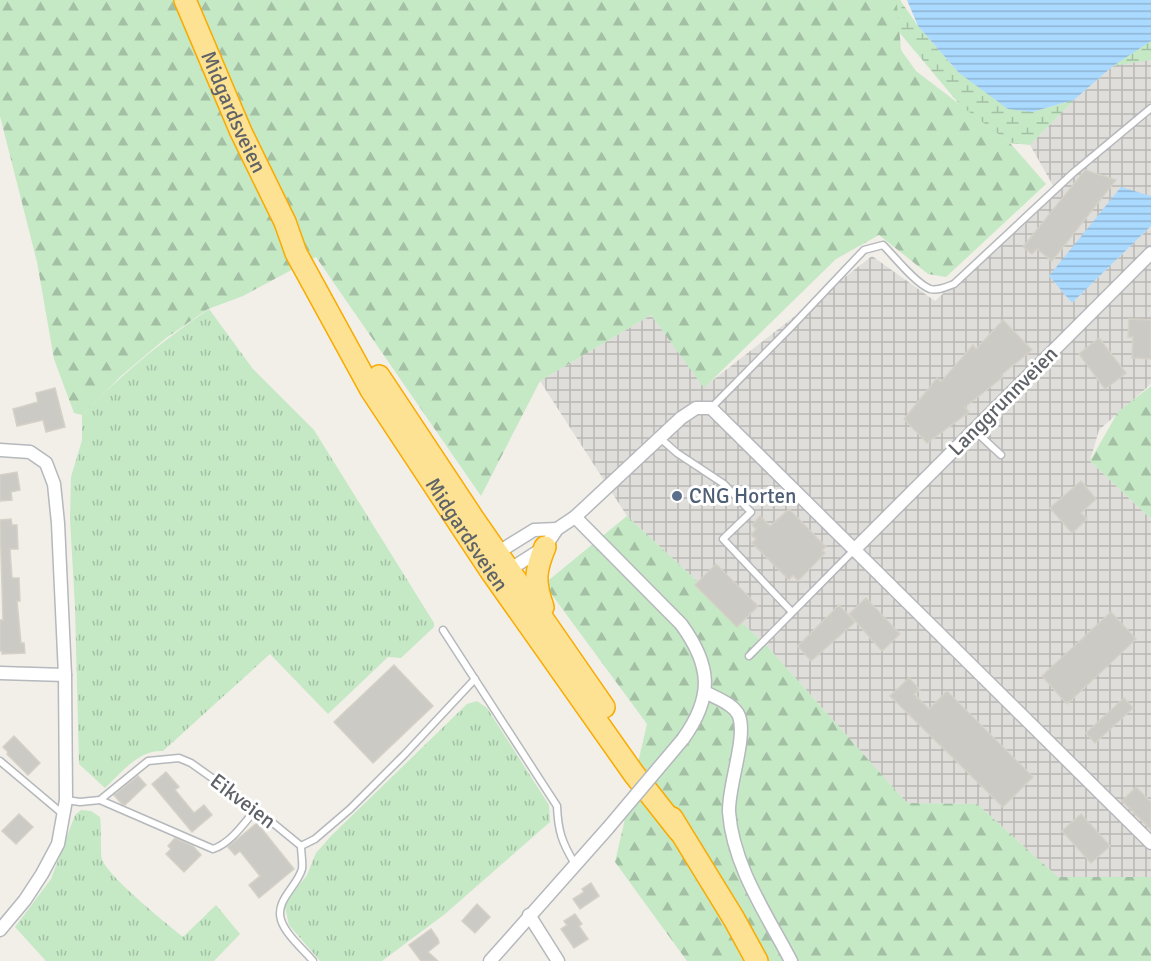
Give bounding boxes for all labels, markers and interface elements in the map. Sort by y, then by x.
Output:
street label: Midgardsveien [195,47,272,177]
street label: Langgrunnveien [943,341,1063,461]
street label: Midgardsveien [420,473,514,596]
place label: CNG Horten [689,483,796,509]
marker: CNG Horten [670,489,684,503]
street label: Eikveien [205,768,281,834]

